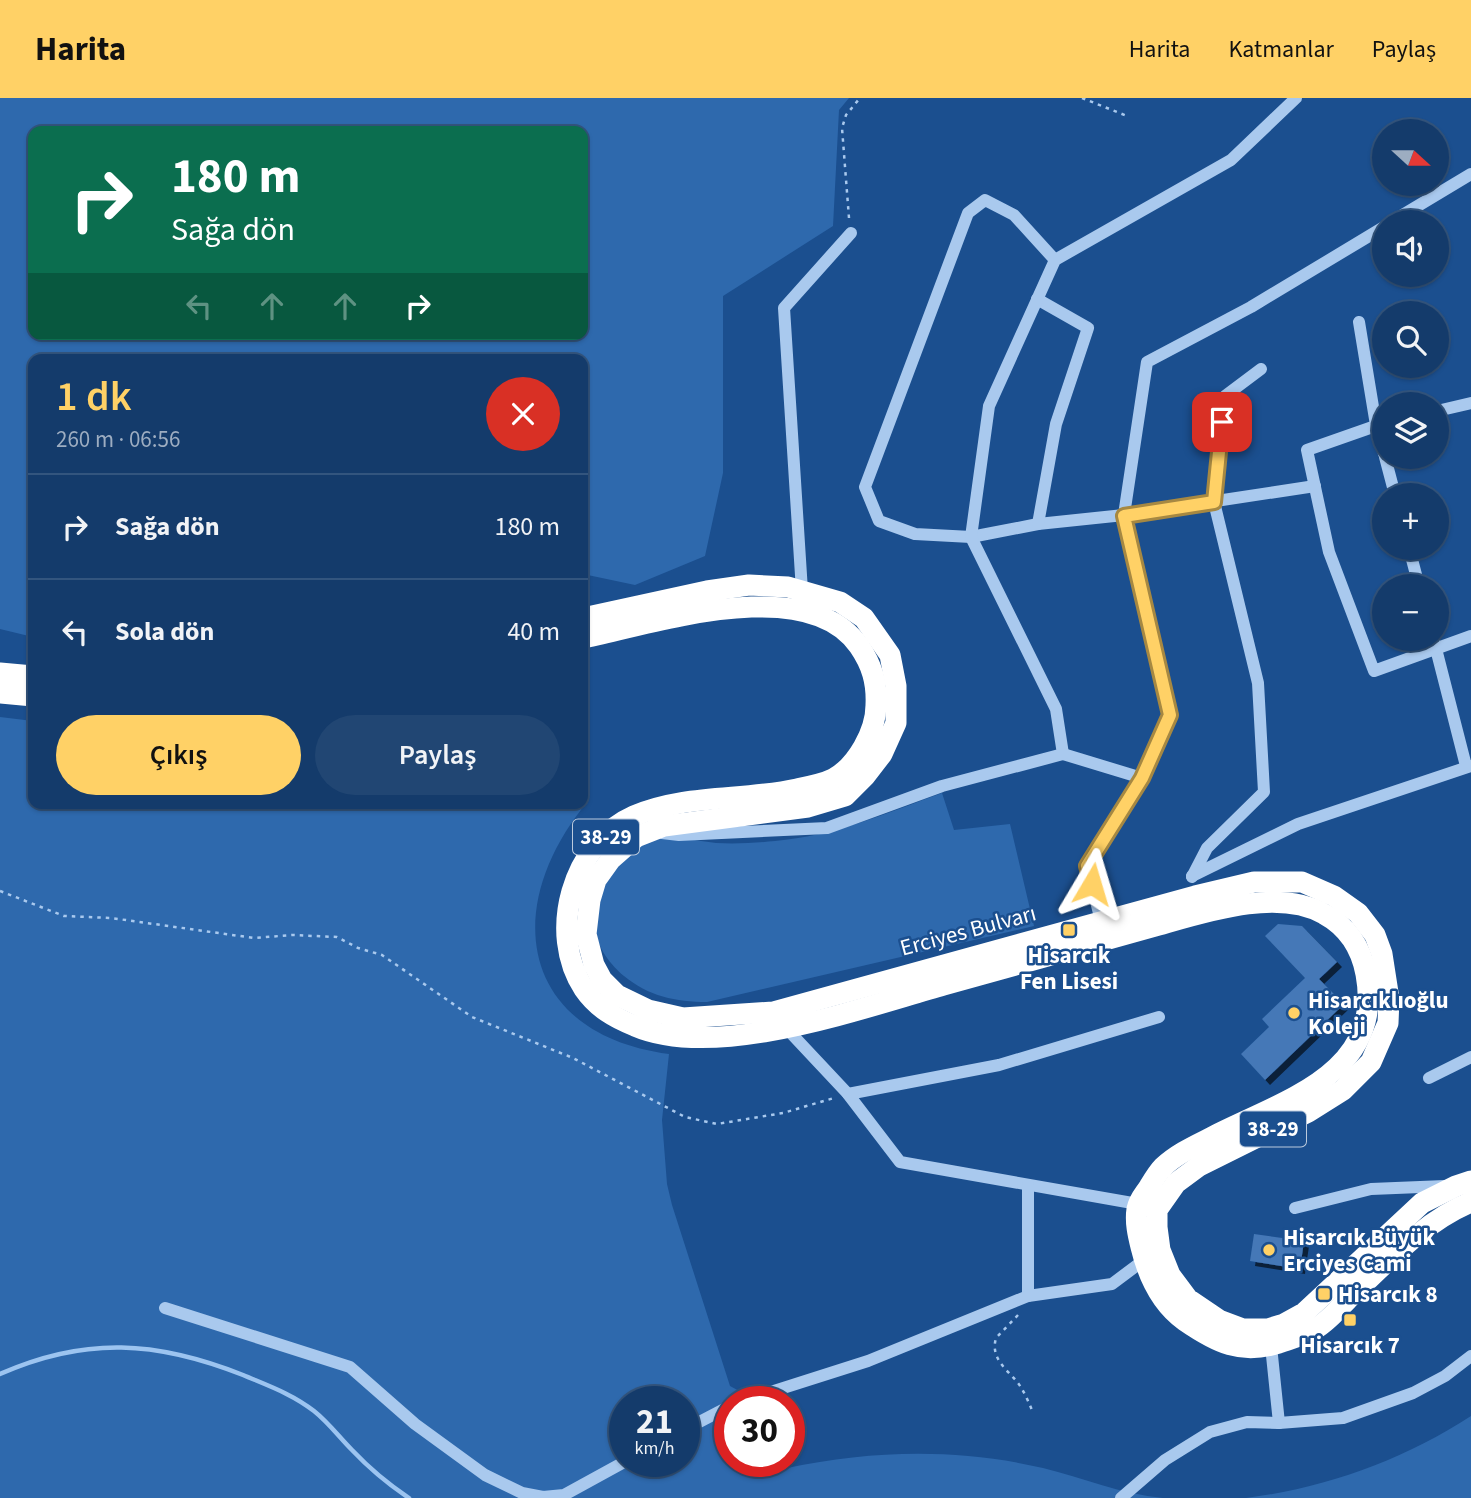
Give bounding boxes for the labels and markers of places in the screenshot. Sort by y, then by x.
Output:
pin [1192,392,1252,452]
marker: Hisarcık Fen Lisesi [1061,922,1077,938]
place label: Hisarcık Fen Lisesi [1020,939,1118,998]
place label: Hisarcıklıoğlu Koleji [1308,984,1448,1043]
marker: Hisarcıklıoğlu Koleji [1286,1005,1302,1021]
place label: Hisarcık Büyük Erciyes Cami [1283,1221,1435,1280]
marker: Hisarcık Büyük Erciyes Cami [1261,1242,1277,1258]
place label: Hisarcık 8 [1338,1278,1438,1311]
marker: Hisarcık 8 [1316,1286,1332,1302]
marker: Hisarcık 7 [1342,1312,1358,1328]
place label: Hisarcık 7 [1300,1329,1400,1362]

